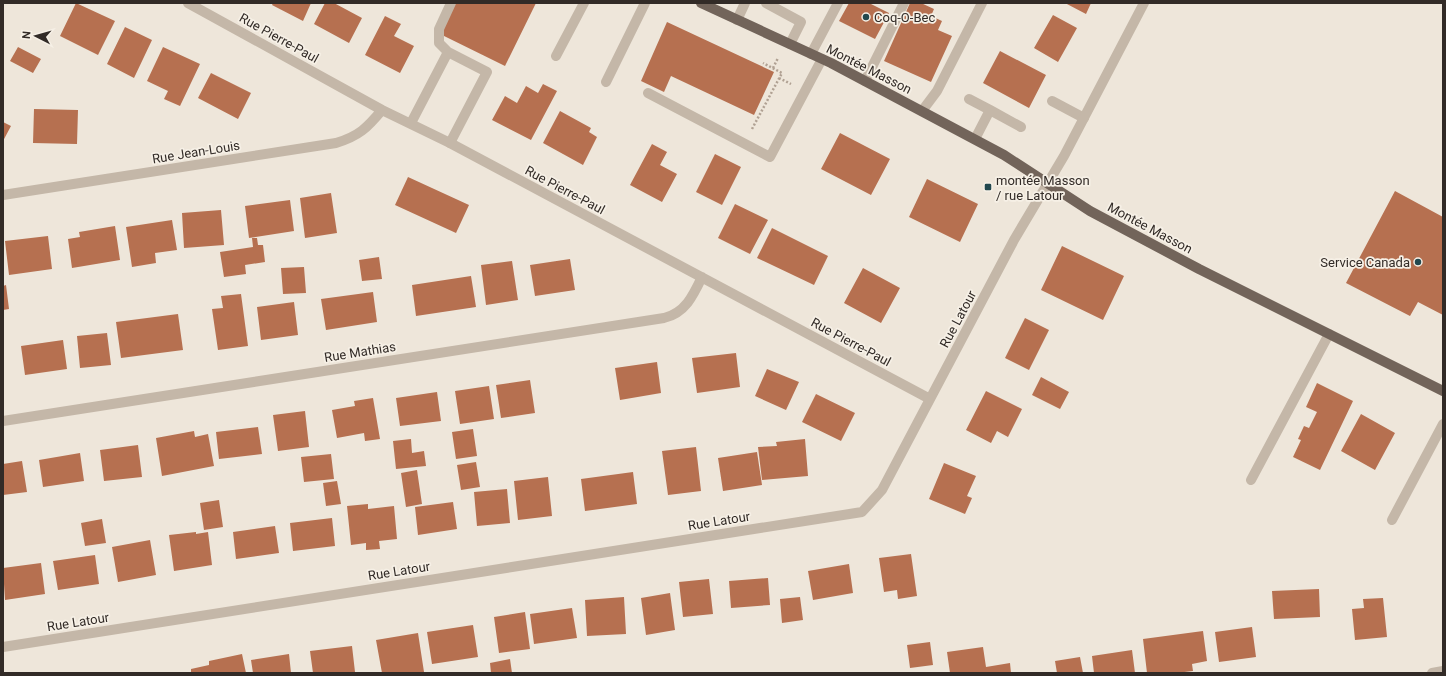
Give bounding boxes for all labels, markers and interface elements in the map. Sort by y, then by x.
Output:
street label: Rue Pierre-Paul [237,10,321,66]
place label: Coq-O-Bec [874,10,935,25]
marker: Coq-O-Bec [861,12,871,22]
north arrow [16,16,56,56]
text: N [20,30,33,40]
street label: Montée Masson [824,41,914,97]
street label: Rue Jean-Louis [151,138,241,166]
street label: Rue Pierre-Paul [523,163,607,217]
place label: montée Masson / rue Latour [996,173,1090,203]
marker: montée Masson / rue Latour [983,182,993,192]
street label: Montée Masson [1105,199,1195,257]
place label: Service Canada [1320,255,1410,270]
marker: Service Canada [1413,257,1423,267]
street label: Rue Latour [937,287,980,350]
street label: Rue Pierre-Paul [809,315,893,369]
street label: Rue Mathias [323,339,397,365]
street label: Rue Latour [687,509,752,533]
street label: Rue Latour [367,559,432,583]
street label: Rue Latour [46,610,111,634]

